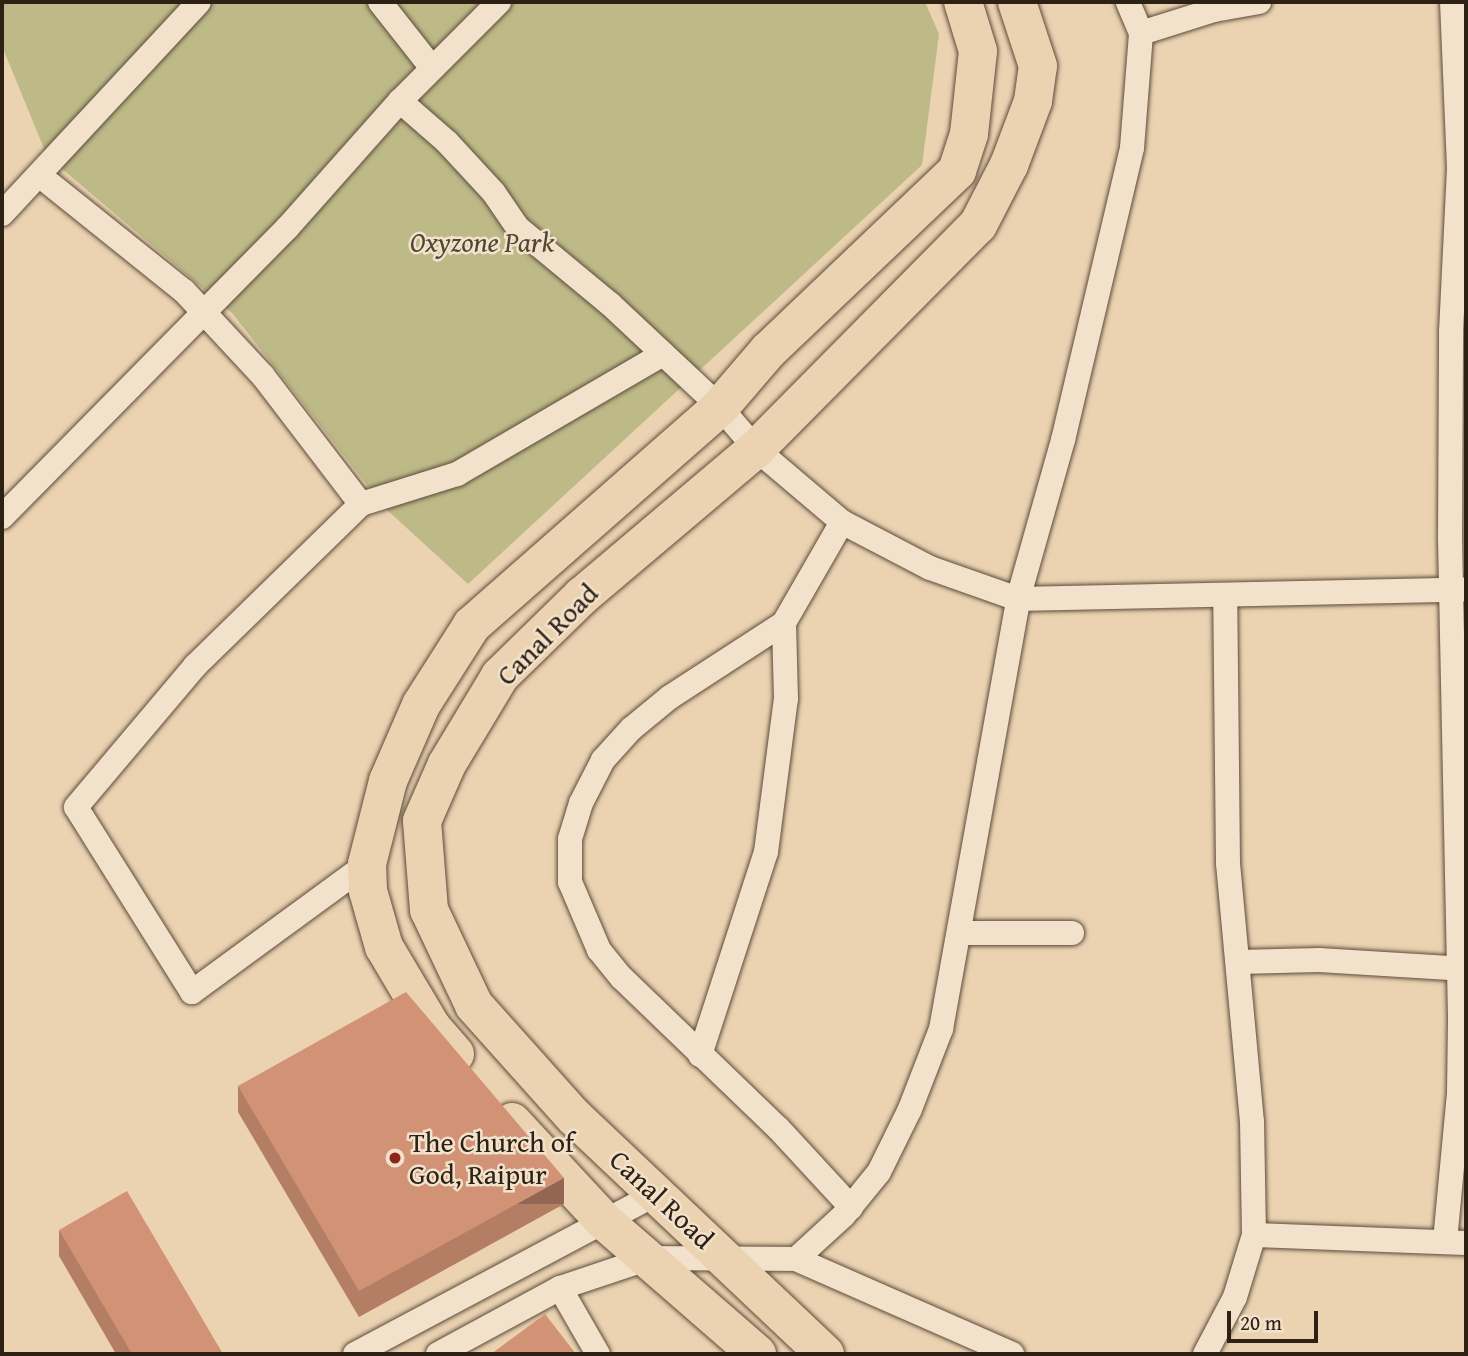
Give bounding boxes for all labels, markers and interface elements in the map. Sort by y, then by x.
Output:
park label: Oxyzone Park [410,225,554,259]
street label: Canal Road [489,576,605,692]
place label: The Church of God, Raipur [409,1125,574,1191]
street label: Canal Road [603,1142,721,1256]
marker: The Church of God, Raipur [387,1150,403,1166]
scale bar [1230,1296,1321,1340]
text: 20 m [1240,1307,1282,1338]

